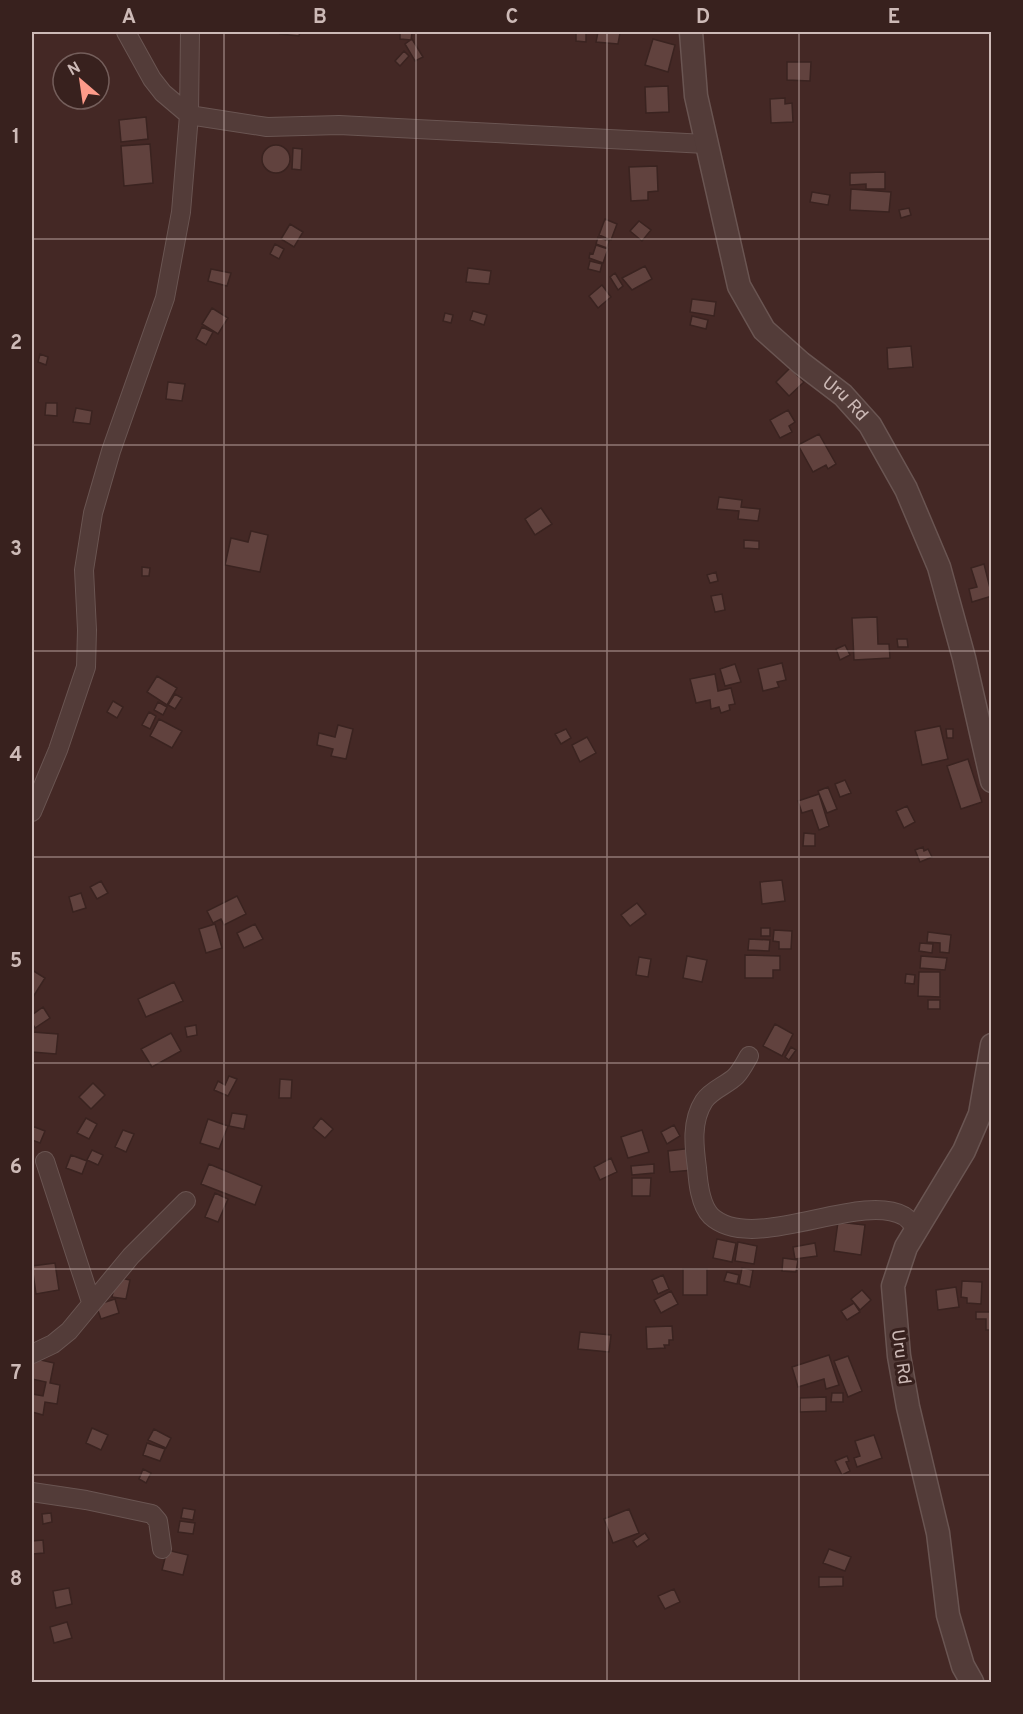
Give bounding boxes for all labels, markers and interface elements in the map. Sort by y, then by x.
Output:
text: A [122,5,136,31]
text: B [313,5,327,31]
text: C [506,5,518,31]
text: D [696,5,710,31]
text: E [888,5,900,31]
north arrow [51,51,111,111]
text: N [65,58,85,81]
text: 1 [12,125,20,151]
text: 2 [10,331,22,357]
street label: Uru Rd [817,372,873,426]
text: 3 [10,537,22,563]
text: 4 [10,743,22,769]
text: 5 [10,949,22,975]
text: 6 [10,1155,22,1181]
street label: Uru Rd [885,1328,915,1386]
text: 7 [11,1361,21,1387]
text: 8 [10,1567,22,1593]

